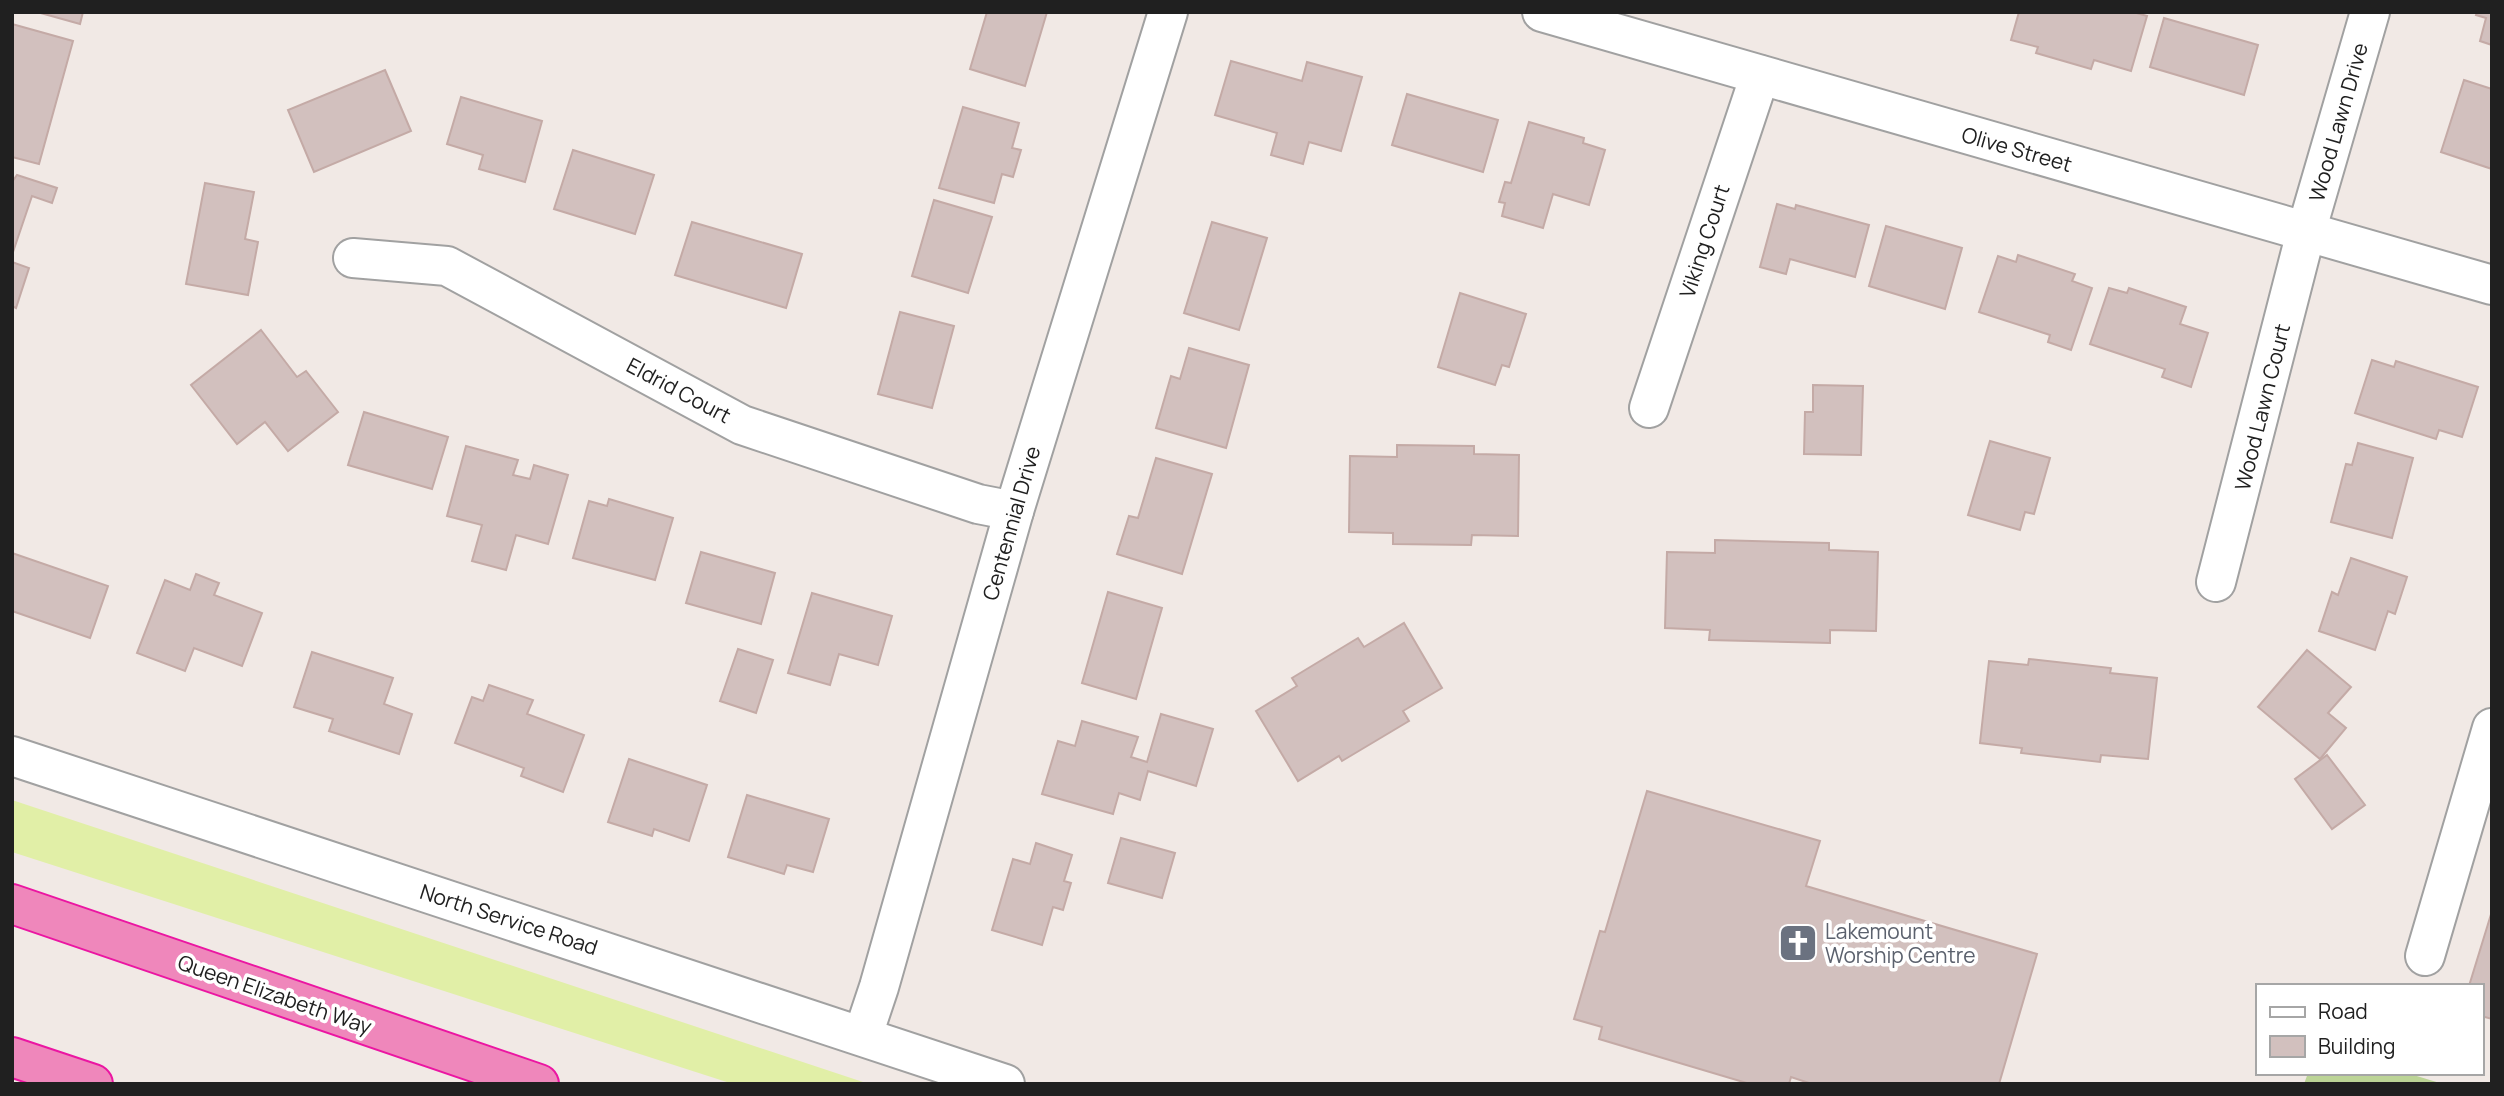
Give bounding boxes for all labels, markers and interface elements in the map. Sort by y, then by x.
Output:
street label: Wood Lawn Drive [2302,39,2374,205]
street label: Olive Street [1959,120,2075,178]
street label: Viking Court [1673,181,1735,301]
street label: Wood Lawn Court [2228,321,2296,493]
street label: Eldrid Court [622,351,736,429]
street label: Centennial Drive [976,443,1046,603]
street label: North Service Road [417,877,601,961]
place label: Lakemount Worship Centre [1825,917,1976,969]
church icon: Lakemount Worship Centre [1777,922,1819,964]
street label: Queen Elizabeth Way [174,948,376,1040]
legend [2256,984,2483,1075]
text: Road [2318,997,2368,1025]
text: Building [2318,1032,2395,1060]

